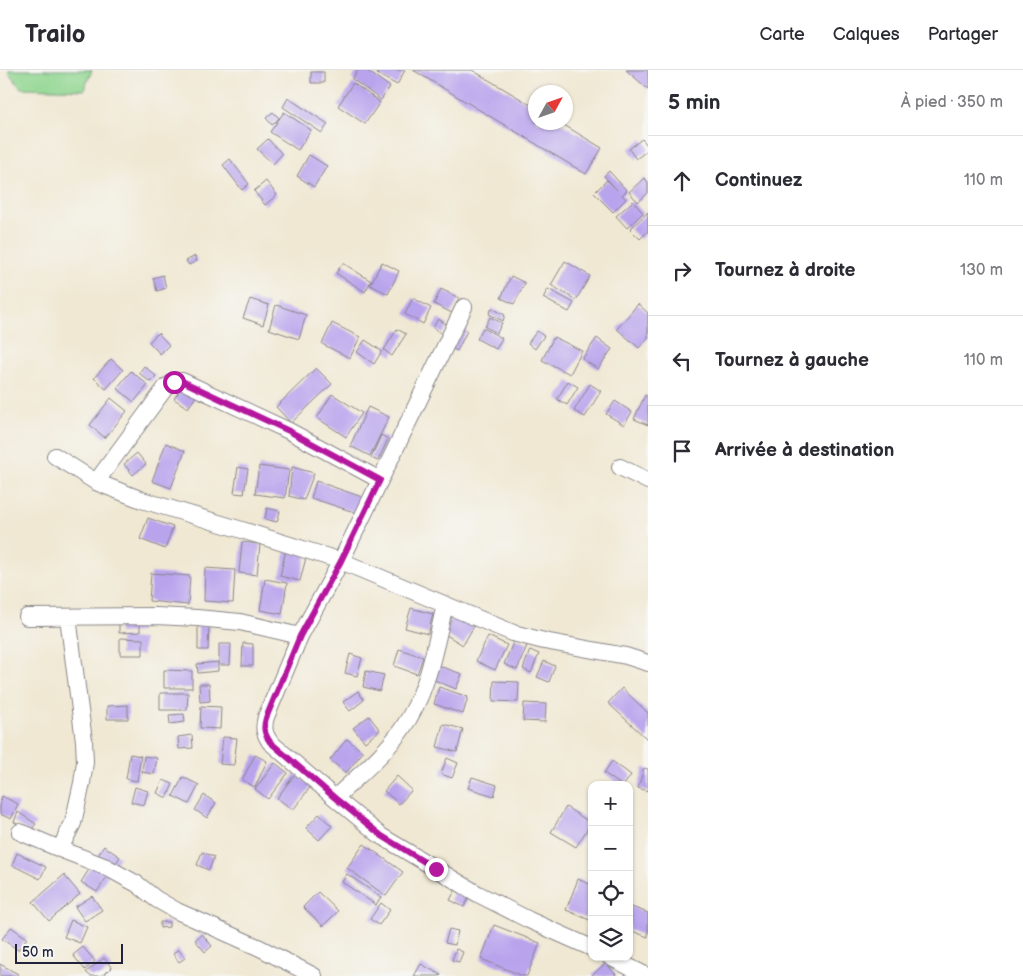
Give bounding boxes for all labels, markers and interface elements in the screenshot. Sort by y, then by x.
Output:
text: Trailo [25,20,85,49]
text: Carte [759,24,805,45]
text: Calques [833,24,900,45]
text: Partager [928,24,998,45]
north arrow [528,85,573,130]
text: 5 min [668,90,721,115]
text: À pied · 350 m [901,93,1003,112]
icon: ahead [668,167,696,195]
text: Continuez [715,169,802,192]
text: 110 m [964,171,1003,190]
icon: right [668,257,696,285]
text: Tournez à droite [715,259,856,282]
text: 130 m [960,261,1003,280]
icon: left [668,347,696,375]
text: Tournez à gauche [715,349,869,372]
text: 110 m [964,351,1003,370]
route start [163,371,186,394]
icon: arrive [668,437,696,465]
text: Arrivée à destination [715,439,894,462]
map controls [588,781,633,961]
button: + [588,781,633,826]
button: − [588,826,633,871]
route end [425,858,448,881]
button: locate [588,871,633,916]
button: layers [588,916,633,961]
scale bar [15,941,122,964]
text: 50 m [22,944,54,961]

